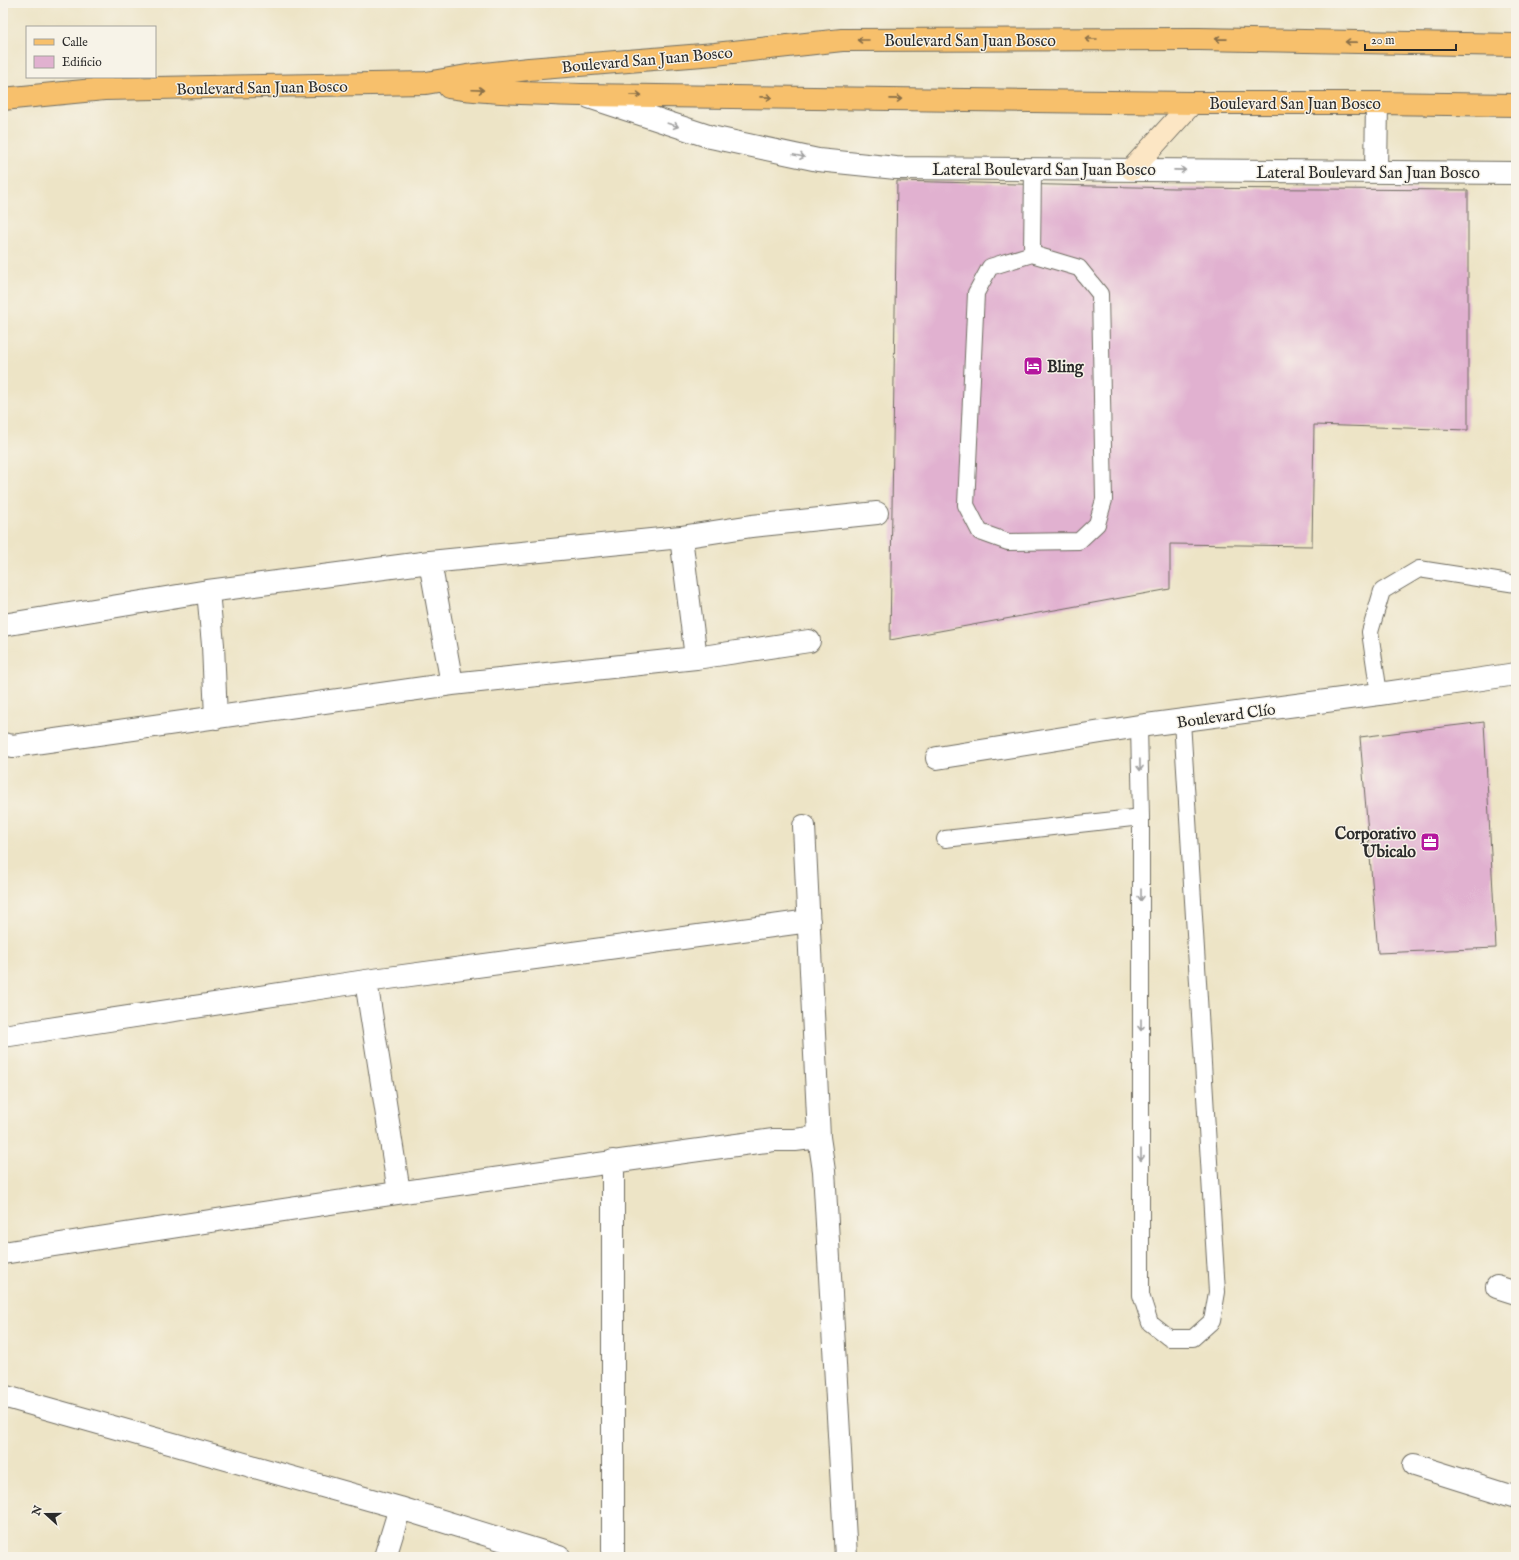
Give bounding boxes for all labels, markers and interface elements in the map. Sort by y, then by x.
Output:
legend [26,26,156,78]
scale bar [1365,26,1456,52]
street label: Boulevard San Juan Bosco [884,32,1056,52]
text: 20 m [1371,33,1394,48]
text: Calle [62,35,88,50]
one-way arrow [1085,35,1098,43]
one-way arrow [1215,35,1228,43]
one-way arrow [857,36,870,44]
one-way arrow [1345,38,1358,45]
street label: Boulevard San Juan Bosco [561,44,734,78]
text: Edificio [62,55,102,70]
street label: Boulevard San Juan Bosco [176,77,348,100]
one-way arrow [471,86,484,94]
one-way arrow [629,91,642,99]
one-way arrow [759,93,772,101]
one-way arrow [889,95,902,103]
street label: Boulevard San Juan Bosco [1209,95,1381,115]
one-way arrow [666,121,678,129]
one-way arrow [792,152,805,160]
street label: Lateral Boulevard San Juan Bosco [932,161,1156,181]
street label: Lateral Boulevard San Juan Bosco [1256,164,1480,184]
one-way arrow [1173,166,1186,174]
hotel icon: Bling [1022,355,1044,377]
place label: Bling [1047,358,1085,378]
street label: Boulevard Clío [1176,700,1277,734]
one-way arrow [1136,758,1144,771]
place label: Corporativo Ubicalo [1335,825,1416,863]
office icon: Corporativo Ubicalo [1419,831,1441,853]
one-way arrow [1137,888,1145,901]
one-way arrow [1137,1018,1145,1031]
one-way arrow [1137,1148,1145,1161]
north arrow [26,1494,66,1534]
text: N [29,1503,46,1519]

